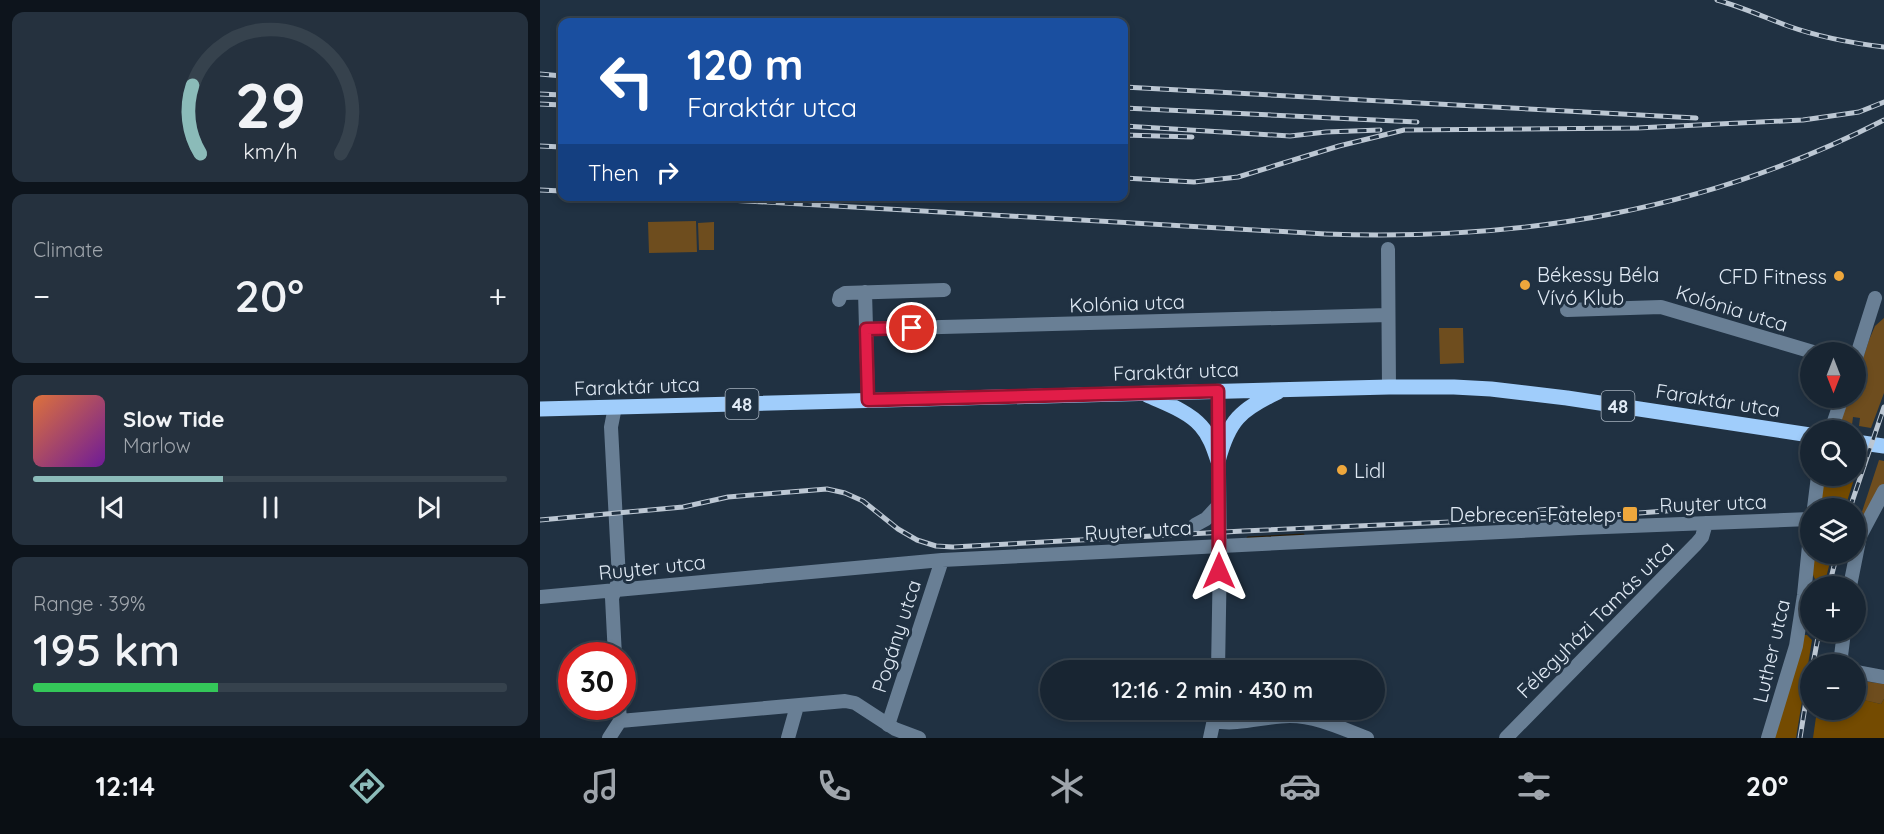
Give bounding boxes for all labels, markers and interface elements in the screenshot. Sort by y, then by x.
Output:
text: 120 m [687,38,804,91]
icon: left [588,42,666,120]
text: 29 [235,66,305,144]
text: Faraktár utca [687,90,857,124]
text: km/h [243,138,297,164]
icon: right [651,156,684,189]
text: Then [588,159,639,187]
text: Climate [33,237,103,262]
place label: Békessy Béla Vívó Klub [1537,262,1659,310]
place label: CFD Fitness [1719,264,1827,289]
text: 20° [235,267,304,323]
marker: CFD Fitness [1832,269,1846,283]
text: − [33,275,50,316]
text: + [488,275,507,316]
marker: Békessy Béla Vívó Klub [1518,278,1532,292]
street label: Kolónia utca [1673,279,1791,337]
street label: Kolónia utca [1069,288,1185,318]
pin [886,302,937,353]
icon: arrive [895,311,928,344]
north arrow [1800,342,1866,408]
map controls [1800,342,1866,720]
street label: Faraktár utca [1113,356,1239,386]
street label: Faraktár utca [574,371,700,401]
street label: Faraktár utca [1654,378,1782,422]
road number: 48 [726,389,758,419]
road number: 48 [1602,391,1634,421]
text: Slow Tide [123,405,224,433]
button: search [1800,420,1866,486]
text: Marlow [123,433,191,458]
place label: Lidl [1354,458,1386,483]
marker: Lidl [1335,463,1349,477]
street label: Ruyter utca [1659,489,1767,517]
icon: previous [96,491,129,524]
icon: pause [254,491,287,524]
icon: next [412,491,445,524]
button: layers [1800,498,1866,564]
place label: Debrecen-Fatelep [1450,502,1616,527]
marker: Debrecen-Fatelep [1621,505,1639,523]
street label: Ruyter utca [1084,515,1192,545]
street label: Félegyházi Tamás utca [1511,535,1679,703]
position arrow [1187,539,1251,603]
street label: Ruyter utca [597,549,707,585]
street label: Pogány utca [866,576,926,696]
button: + [1800,576,1866,642]
text: Range · 39% [33,591,146,616]
street label: Luther utca [1747,597,1795,705]
text: 195 km [33,621,180,677]
speed limit sign: 30 [558,642,636,720]
button: − [1800,654,1866,720]
text: 12:16 · 2 min · 430 m [1112,676,1313,704]
icon: directions [346,765,388,807]
icon: music [580,765,622,807]
icon: phone [813,765,855,807]
icon: climate [1046,765,1088,807]
icon: car [1279,765,1321,807]
icon: filters [1513,765,1555,807]
text: 12:14 [96,769,155,803]
text: 20° [1746,769,1788,803]

